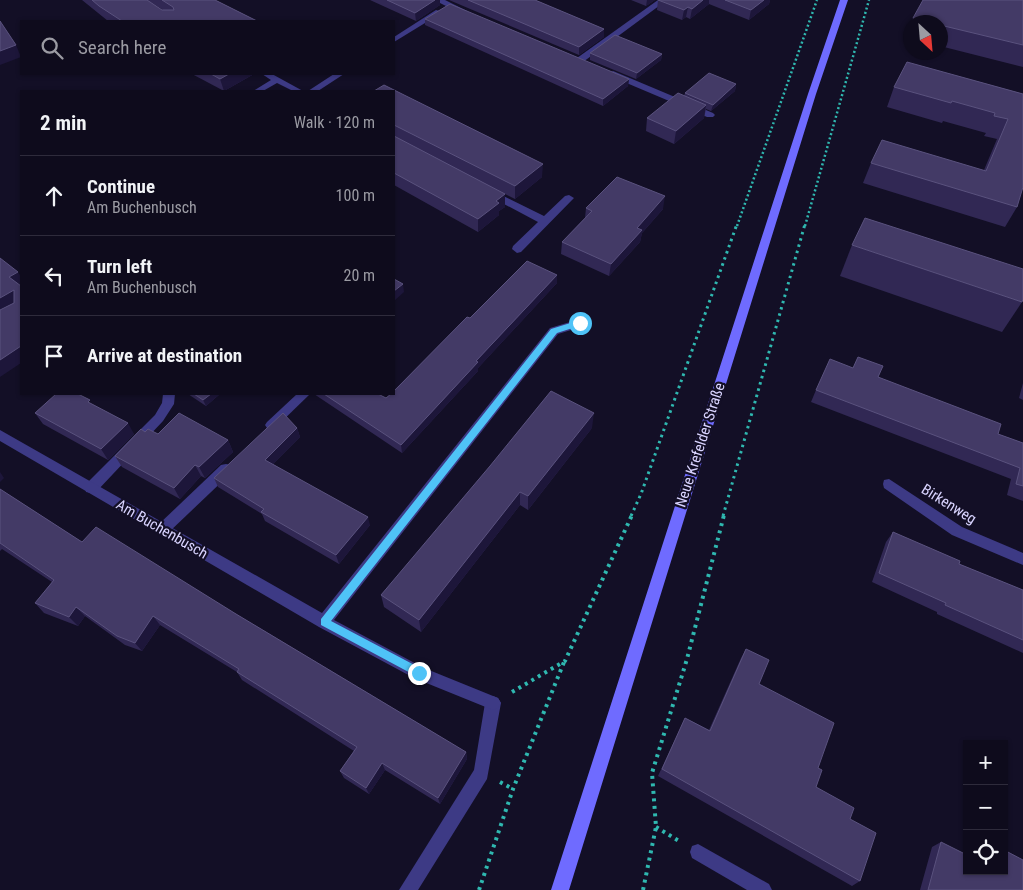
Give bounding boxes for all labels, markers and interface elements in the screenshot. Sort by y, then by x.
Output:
north arrow [903,15,948,60]
search box [20,20,395,75]
icon: search [38,34,66,62]
text: Search here [78,36,166,59]
text: 2 min [40,111,87,135]
text: Walk · 120 m [294,113,375,132]
text: Continue [87,175,155,198]
icon: ahead [40,182,68,210]
text: 100 m [336,186,375,205]
text: Am Buchenbusch [87,198,197,217]
text: Turn left [87,255,152,278]
icon: left [40,262,68,290]
text: 20 m [343,266,375,285]
text: Am Buchenbusch [87,278,197,297]
route start [569,312,592,335]
icon: arrive [40,342,68,370]
text: Arrive at destination [87,344,242,367]
street label: Neue Krefelder Straße [671,381,729,509]
street label: Birkenweg [918,480,980,528]
street label: Am Buchenbusch [113,495,211,563]
route end [408,662,431,685]
map controls [963,740,1008,875]
button: + [963,740,1008,785]
button: − [963,785,1008,830]
button: locate [963,830,1008,875]

